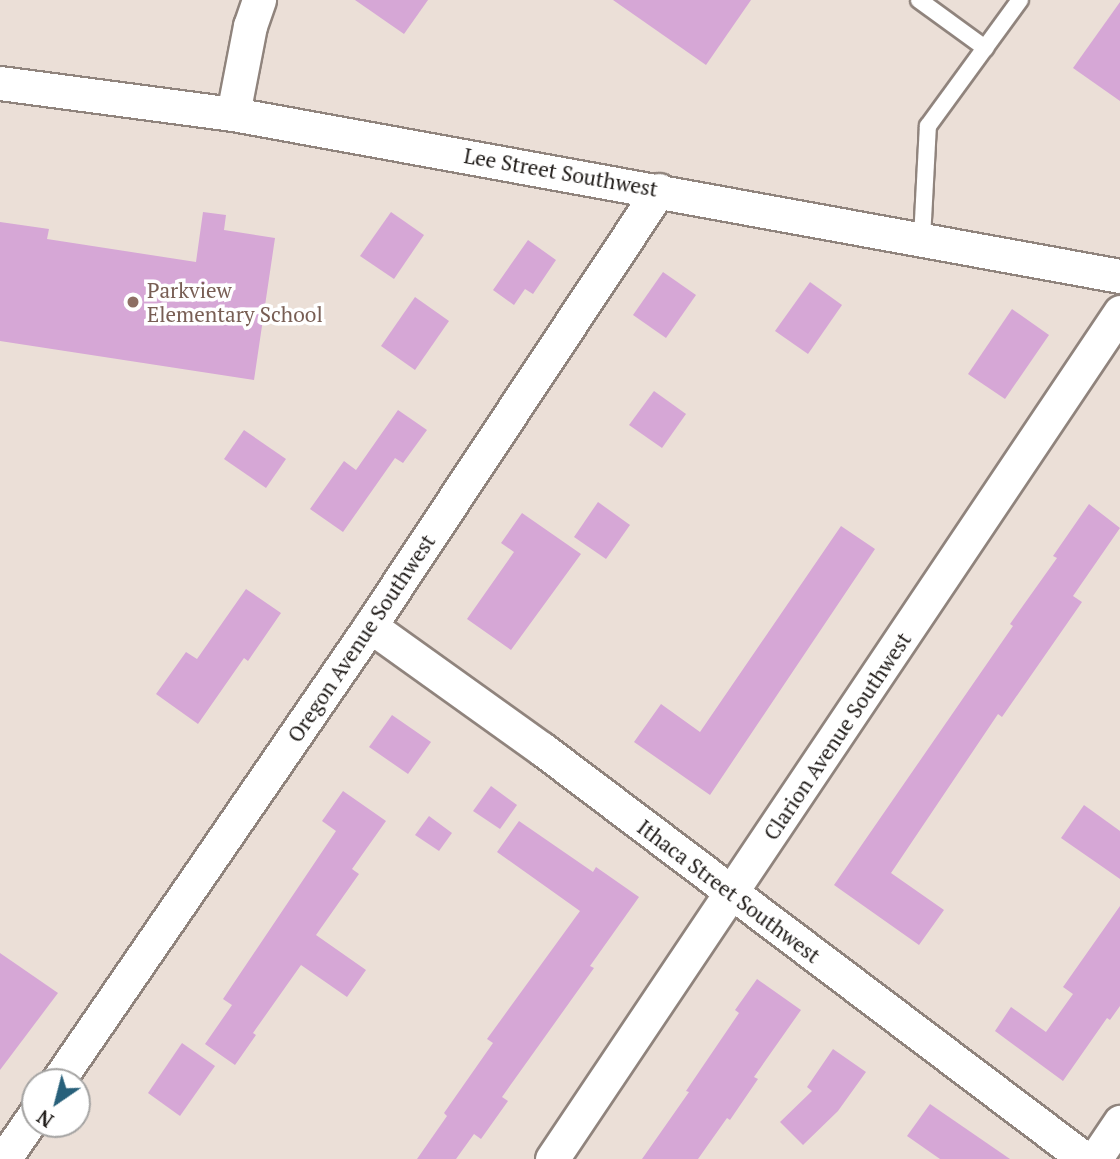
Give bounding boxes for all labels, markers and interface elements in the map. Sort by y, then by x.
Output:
street label: Lee Street Southwest [462,143,660,201]
place label: Parkview Elementary School [147,277,323,327]
marker: Parkview Elementary School [125,294,141,310]
street label: Oregon Avenue Southwest [282,529,440,747]
street label: Clarion Avenue Southwest [758,627,916,845]
street label: Ithaca Street Southwest [633,814,825,968]
north arrow [21,1068,91,1138]
text: N [32,1105,58,1133]

